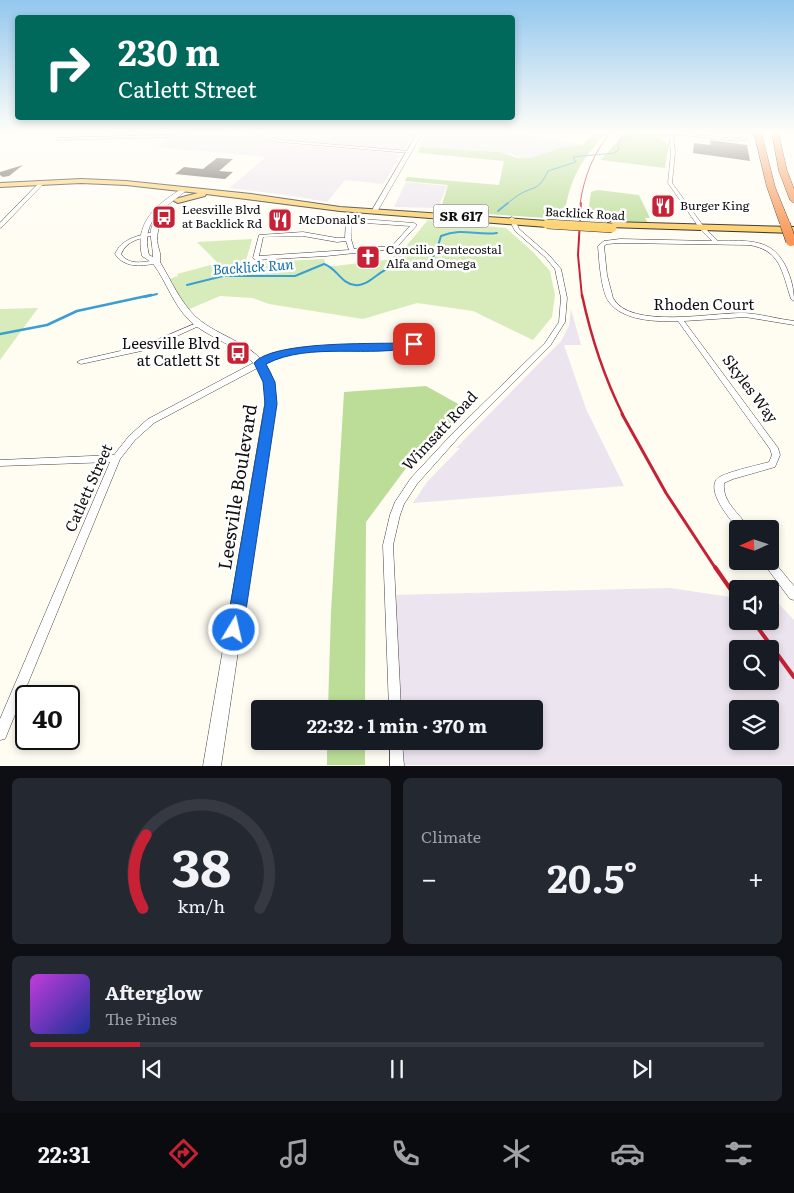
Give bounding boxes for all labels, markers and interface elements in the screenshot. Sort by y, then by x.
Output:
text: 230 m [118,25,220,77]
icon: right [35,35,100,100]
text: Catlett Street [118,72,257,105]
restaurant icon: Burger King [650,193,676,219]
place label: Burger King [680,196,750,214]
place label: Leesville Blvd at Backlick Rd [182,200,263,232]
street label: Backlick Road [544,202,626,224]
bus stop icon: Leesville Blvd at Backlick Rd [151,204,177,230]
road number: SR 617 [434,205,488,228]
restaurant icon: McDonald's [267,207,293,233]
place label: McDonald's [298,210,366,228]
place label: Concilio Pentecostal Alfa and Omega [386,240,502,272]
church icon: Concilio Pentecostal Alfa and Omega [355,244,381,270]
water label: Backlick Run [212,253,295,279]
street label: Rhoden Court [654,292,754,315]
pin [393,323,435,365]
icon: arrive [400,330,428,358]
place label: Leesville Blvd at Catlett St [122,331,220,371]
bus stop icon: Leesville Blvd at Catlett St [225,340,251,366]
street label: Skyles Way [718,349,785,427]
street label: Wimsatt Road [396,385,482,475]
street label: Leesville Boulevard [210,402,263,571]
street label: Catlett Street [58,440,117,535]
north arrow [729,520,779,570]
map controls [729,520,779,750]
button: sound [729,580,779,630]
position arrow [207,603,259,655]
button: search [729,640,779,690]
speed limit sign: 40 [15,685,80,750]
button: layers [729,700,779,750]
text: 22:32 · 1 min · 370 m [307,711,487,739]
text: Climate [421,824,481,848]
text: 38 [172,826,231,903]
text: 20.5° [547,848,638,905]
text: − [421,856,437,898]
text: + [748,856,764,898]
text: km/h [178,892,225,919]
text: Afterglow [105,978,203,1006]
text: The Pines [105,1006,177,1030]
icon: previous [138,1055,166,1083]
icon: pause [383,1055,411,1083]
icon: next [628,1055,656,1083]
icon: directions [166,1136,201,1171]
icon: music [277,1136,312,1171]
icon: phone [388,1136,423,1171]
icon: climate [499,1136,534,1171]
icon: car [610,1136,645,1171]
icon: filters [721,1136,756,1171]
text: 22:31 [38,1137,90,1170]

